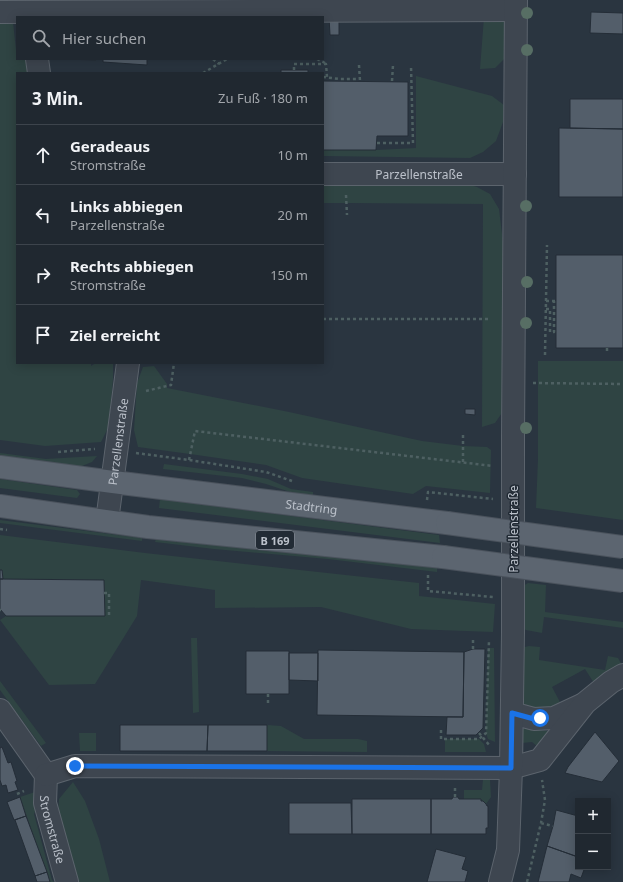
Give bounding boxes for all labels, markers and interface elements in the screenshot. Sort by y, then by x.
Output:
search box [16,16,324,60]
icon: search [30,27,52,49]
text: Hier suchen [62,28,146,48]
text: 3 Min. [32,87,83,110]
text: Zu Fuß · 180 m [218,89,308,107]
text: Geradeaus [70,136,150,156]
icon: ahead [32,144,54,166]
text: 10 m [278,146,308,164]
text: Stromstraße [70,156,146,174]
street label: Parzellenstraße [375,166,463,183]
text: Links abbiegen [70,196,183,216]
icon: left [32,204,54,226]
text: 20 m [278,206,308,224]
text: Parzellenstraße [70,216,165,234]
text: Rechts abbiegen [70,256,194,276]
icon: right [32,264,54,286]
text: 150 m [270,266,308,284]
text: Stromstraße [70,276,146,294]
icon: arrive [32,324,54,346]
text: Ziel erreicht [70,325,160,345]
street label: Parzellenstraße [103,397,132,486]
street label: Parzellenstraße [505,485,522,573]
street label: Stadtring [285,495,339,518]
road number: B 169 [256,531,294,549]
route start [531,709,549,727]
route end [66,757,84,775]
street label: Stromstraße [37,795,70,866]
map controls [575,798,611,870]
button: + [575,798,611,834]
button: − [575,834,611,870]

